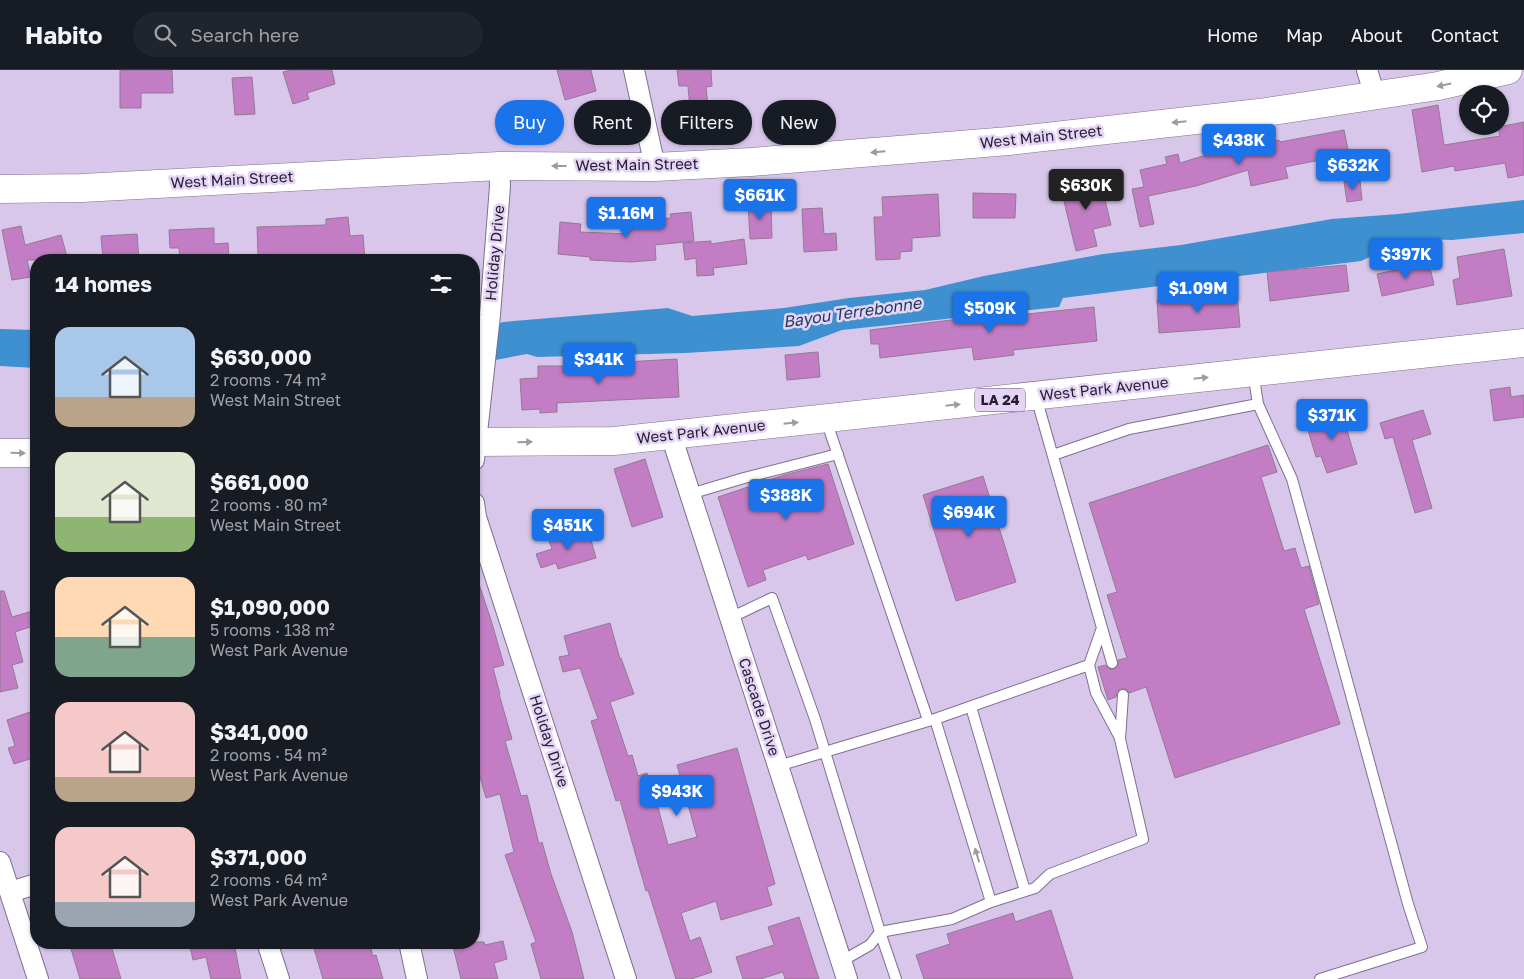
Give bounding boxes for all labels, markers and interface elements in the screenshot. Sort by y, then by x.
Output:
search box [133,12,483,57]
text: Habito [25,20,103,49]
icon: search [151,21,179,49]
text: Search here [191,23,299,46]
text: Home [1207,24,1258,46]
text: Map [1286,24,1323,46]
text: About [1351,24,1403,46]
text: Contact [1431,24,1499,46]
one-way arrow [1436,81,1451,89]
map controls [1459,85,1509,135]
button: locate [1459,85,1509,135]
chip: Buy [495,100,564,145]
chip: Rent [574,100,651,145]
chip: Filters [661,100,752,145]
chip: New [762,100,836,145]
one-way arrow [1171,118,1187,126]
street label: West Main Street [979,121,1103,151]
pin: $438K [1204,124,1274,166]
text: $438K [1213,130,1265,150]
one-way arrow [870,148,886,156]
pin: $632K [1318,148,1388,191]
street label: West Main Street [575,154,699,174]
text: $632K [1327,155,1379,175]
one-way arrow [550,162,566,170]
street label: West Main Street [170,167,294,191]
pin: $630K [1051,168,1121,211]
text: $630K [1060,175,1112,195]
pin: $661K [725,178,795,221]
text: $661K [735,185,785,205]
pin: $1.16M [585,196,667,239]
text: $1.16M [598,203,654,223]
street label: Holiday Drive [481,204,507,301]
pin: $397K [1371,238,1441,280]
text: $397K [1381,244,1431,264]
icon: filters [427,270,455,298]
text: 14 homes [55,271,152,297]
pin: $1.09M [1157,272,1239,314]
text: $1.09M [1169,278,1227,298]
water label: Bayou Terrebonne [782,292,924,332]
pin: $509K [955,292,1025,334]
text: $509K [964,298,1016,318]
pin: $341K [564,342,634,385]
text: $630,000 [210,344,312,370]
icon: home [95,347,155,407]
text: $341K [574,349,624,369]
text: 2 rooms · 74 m² [210,370,326,390]
street label: West Park Avenue [1039,372,1169,404]
one-way arrow [1194,374,1210,382]
road number: LA 24 [975,388,1025,412]
text: West Main Street [210,390,341,410]
pin: $371K [1297,398,1367,441]
one-way arrow [945,401,961,409]
text: $371K [1307,405,1357,425]
street label: West Park Avenue [636,415,766,447]
one-way arrow [784,419,800,427]
one-way arrow [517,438,533,446]
one-way arrow [10,449,26,457]
text: $661,000 [210,469,309,495]
icon: home [95,472,155,532]
pin: $388K [751,478,821,521]
text: $388K [760,485,812,505]
text: 2 rooms · 80 m² [210,495,328,515]
pin: $694K [934,496,1004,538]
text: $694K [943,502,995,522]
pin: $451K [533,508,603,551]
text: West Main Street [210,515,341,535]
text: $451K [543,515,593,535]
text: $1,090,000 [210,594,330,620]
icon: home [95,597,155,657]
text: 5 rooms · 138 m² [210,620,335,640]
text: West Park Avenue [210,640,348,660]
street label: Cascade Drive [736,655,784,758]
street label: Holiday Drive [527,692,573,789]
text: $341,000 [210,719,309,745]
icon: home [95,722,155,782]
text: 2 rooms · 54 m² [210,745,327,765]
text: West Park Avenue [210,765,348,785]
pin: $943K [642,774,712,817]
text: $943K [651,781,703,801]
text: $371,000 [210,844,307,870]
icon: home [95,847,155,907]
one-way arrow [973,847,981,862]
text: 2 rooms · 64 m² [210,870,327,890]
text: West Park Avenue [210,890,348,910]

